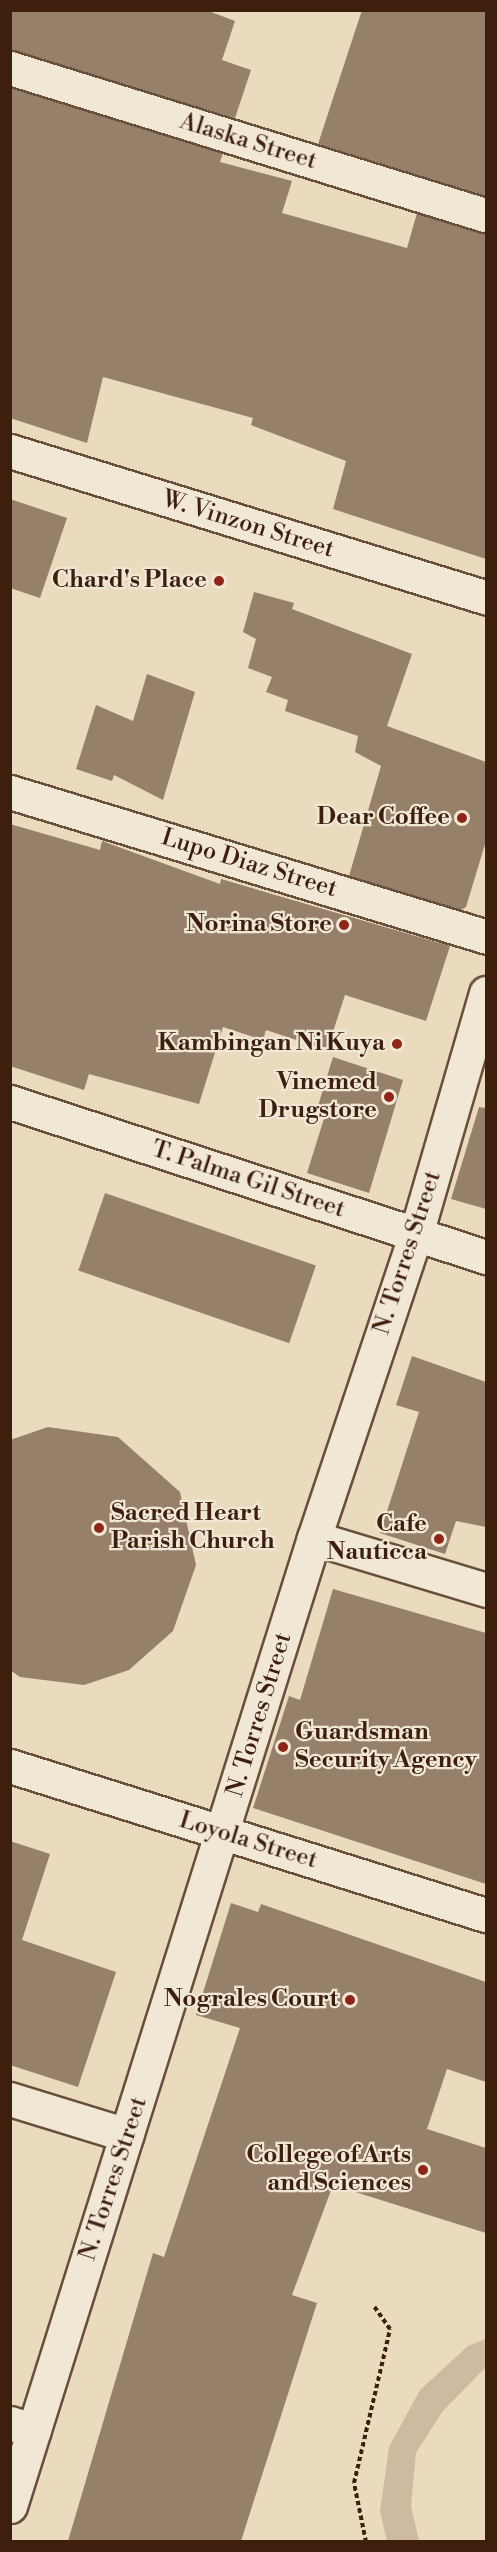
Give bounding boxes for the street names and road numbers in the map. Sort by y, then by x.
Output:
street label: Alaska Street [176,108,320,176]
street label: W. Vinzon Street [159,485,337,565]
street label: Lupo Diaz Street [158,824,340,904]
street label: T. Palma Gil Street [148,1135,348,1225]
street label: N. Torres Street [368,1168,448,1338]
street label: N. Torres Street [221,1629,299,1801]
street label: Loyola Street [175,1806,321,1876]
street label: N. Torres Street [74,2094,154,2264]

